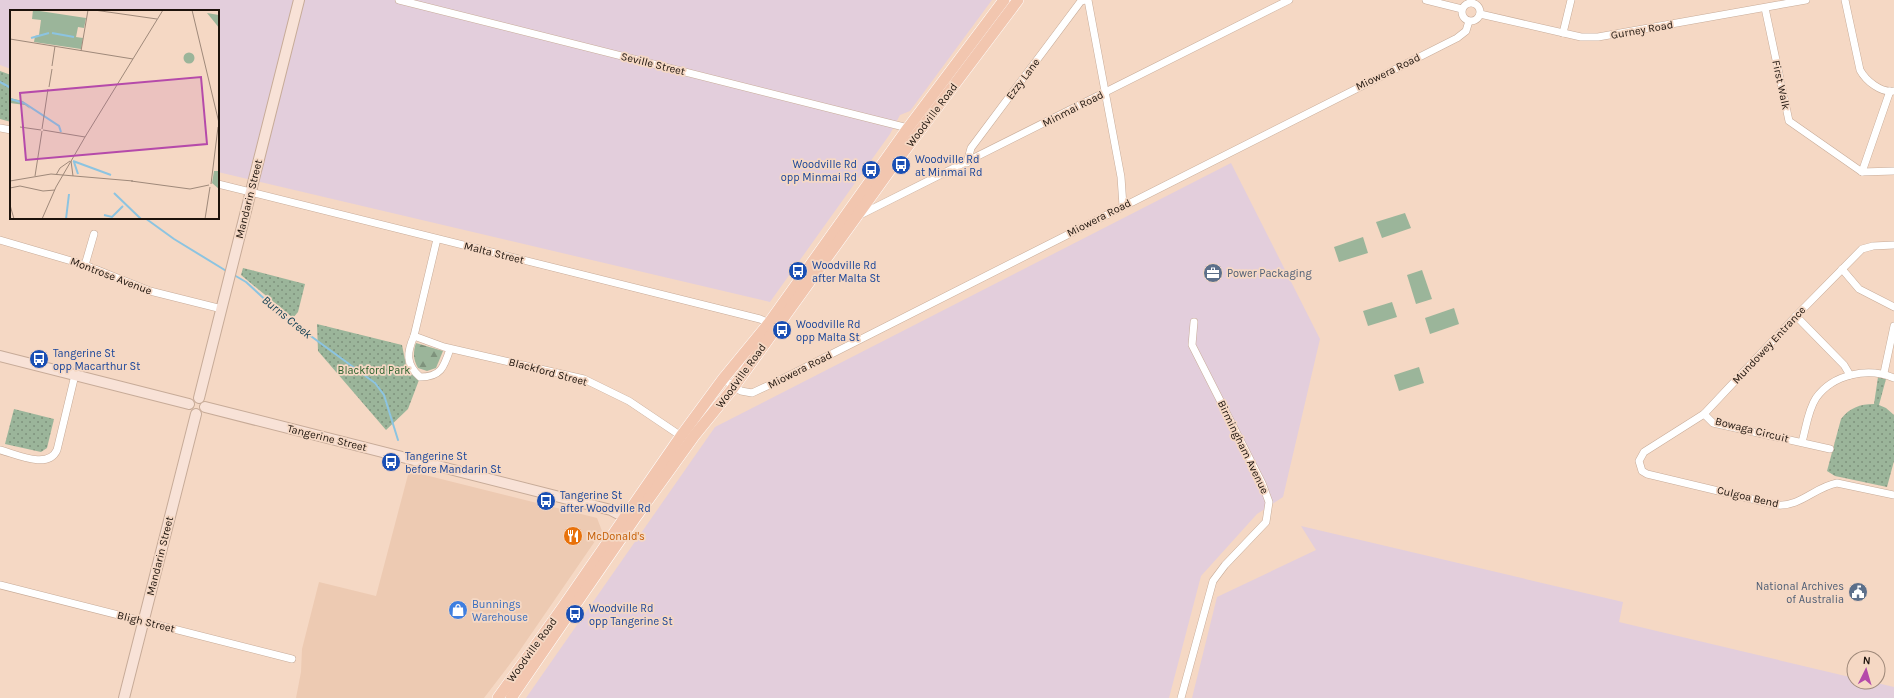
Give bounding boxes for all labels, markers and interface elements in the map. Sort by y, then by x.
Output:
inset map [10,10,219,219]
street label: Gurney Road [1610,18,1674,42]
street label: Seville Street [620,50,686,78]
street label: Miowera Road [1354,51,1422,93]
street label: Ezzy Lane [1003,56,1043,102]
street label: First Walk [1769,59,1793,111]
street label: Woodville Road [904,81,960,149]
street label: Minmai Road [1040,88,1106,130]
place label: Woodville Rd at Minmai Rd [915,153,983,179]
bus stop icon: Woodville Rd at Minmai Rd [890,154,912,176]
street label: Mandarin Street [233,158,265,240]
place label: Woodville Rd opp Minmai Rd [781,158,857,184]
bus stop icon: Woodville Rd opp Minmai Rd [860,159,882,181]
street label: Miowera Road [1065,196,1133,240]
street label: Malta Street [463,239,525,267]
street label: Montrose Avenue [68,254,154,298]
place label: Woodville Rd after Malta St [812,259,880,285]
bus stop icon: Woodville Rd after Malta St [787,260,809,282]
office icon: Power Packaging [1202,262,1224,284]
place label: Power Packaging [1227,267,1313,280]
water label: Burns Creek [259,293,315,342]
street label: Mundowey Entrance [1730,303,1809,387]
place label: Woodville Rd opp Malta St [796,318,861,344]
bus stop icon: Woodville Rd opp Malta St [771,319,793,341]
street label: Woodville Road [713,341,769,411]
place label: Tangerine St opp Macarthur St [53,347,140,373]
bus stop icon: Tangerine St opp Macarthur St [28,348,50,370]
street label: Miowera Road [766,348,834,392]
street label: Blackford Street [507,355,589,389]
park label: Blackford Park [338,364,410,377]
street label: Birmingham Avenue [1215,398,1271,496]
street label: Bowaga Circuit [1714,415,1790,445]
street label: Tangerine Street [286,422,368,454]
place label: Tangerine St before Mandarin St [405,450,501,476]
bus stop icon: Tangerine St before Mandarin St [380,451,402,473]
street label: Culgoa Bend [1716,484,1780,510]
place label: Tangerine St after Woodville Rd [560,489,651,515]
bus stop icon: Tangerine St after Woodville Rd [535,490,557,512]
street label: Mandarin Street [144,515,176,597]
restaurant icon: McDonald's [562,525,584,547]
place label: McDonald's [587,530,645,543]
place label: National Archives of Australia [1756,580,1844,606]
public building icon: National Archives of Australia [1847,581,1869,603]
place label: Bunnings Warehouse [472,598,528,624]
shop icon: Bunnings Warehouse [447,599,469,621]
place label: Woodville Rd opp Tangerine St [589,602,673,628]
bus stop icon: Woodville Rd opp Tangerine St [564,603,586,625]
street label: Bligh Street [116,609,176,635]
street label: Woodville Road [504,615,560,685]
north arrow [1846,650,1886,690]
text: N [1862,654,1871,667]

